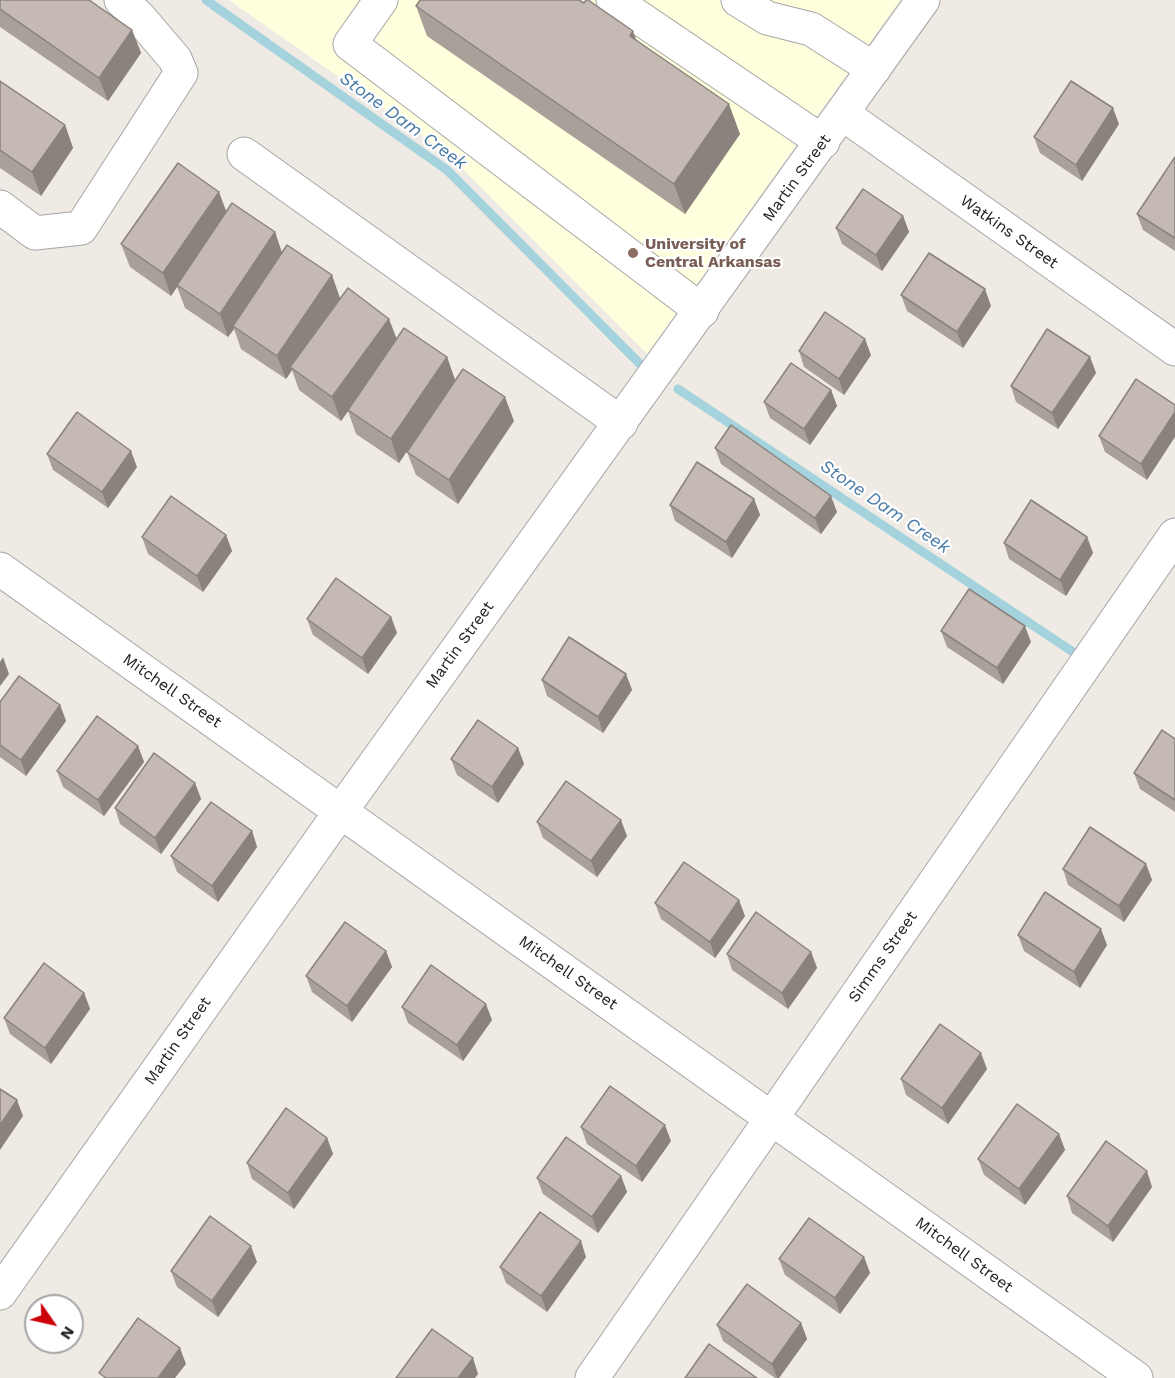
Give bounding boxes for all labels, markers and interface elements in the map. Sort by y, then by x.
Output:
water label: Stone Dam Creek [335,68,471,174]
street label: Martin Street [759,131,835,225]
street label: Watkins Street [956,191,1062,273]
place label: University of Central Arkansas [645,234,781,272]
marker: University of Central Arkansas [626,246,640,260]
water label: Stone Dam Creek [816,455,954,559]
street label: Martin Street [422,598,498,692]
street label: Mitchell Street [119,650,225,732]
street label: Simms Street [844,908,922,1006]
street label: Mitchell Street [515,932,621,1014]
street label: Martin Street [141,993,215,1089]
street label: Mitchell Street [911,1213,1017,1297]
north arrow [24,1294,84,1354]
text: N [56,1323,79,1343]

